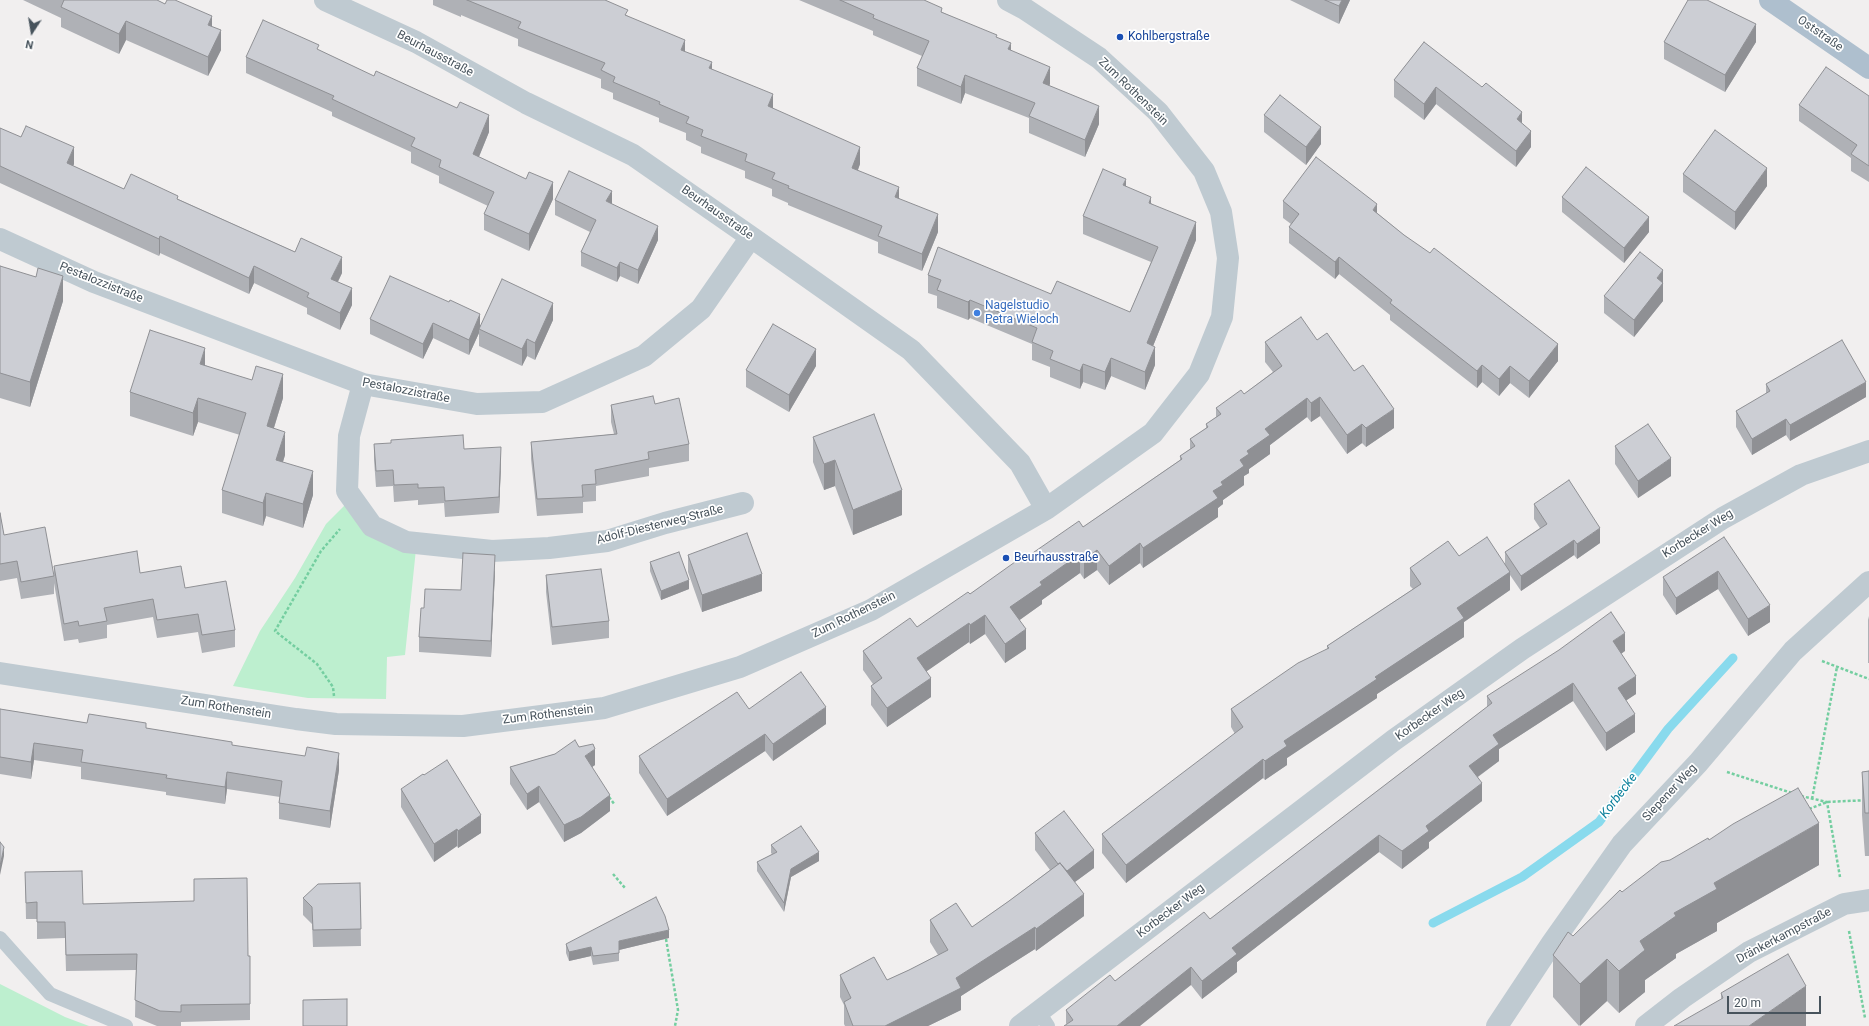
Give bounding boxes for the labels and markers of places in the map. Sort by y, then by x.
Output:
place label: Kohlbergstraße [1128,30,1210,44]
marker: Kohlbergstraße [1115,32,1125,42]
place label: Nagelstudio Petra Wieloch [985,299,1059,327]
marker: Nagelstudio Petra Wieloch [972,308,982,318]
place label: Beurhausstraße [1014,551,1098,565]
marker: Beurhausstraße [1001,553,1011,563]

